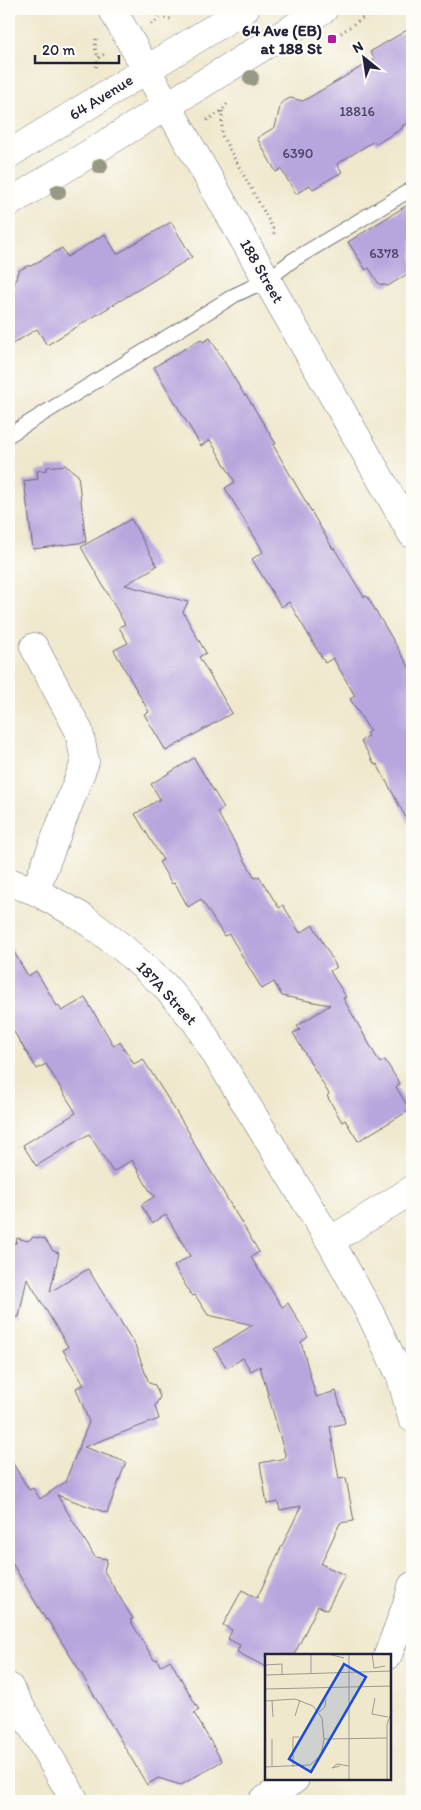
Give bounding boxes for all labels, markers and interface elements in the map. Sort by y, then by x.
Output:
place label: 64 Ave (EB) at 188 St [242,21,322,58]
scale bar [35,32,119,64]
north arrow [338,32,388,82]
marker: 64 Ave (EB) at 188 St [326,33,338,45]
text: N [349,37,366,57]
text: 20 m [42,41,76,59]
street label: 64 Avenue [66,70,137,124]
house number: 18816 [339,103,375,120]
house number: 6390 [283,145,313,162]
street label: 188 Street [236,236,288,306]
house number: 6378 [369,245,399,262]
street label: 187A Street [133,957,201,1029]
inset map [265,1654,391,1780]

